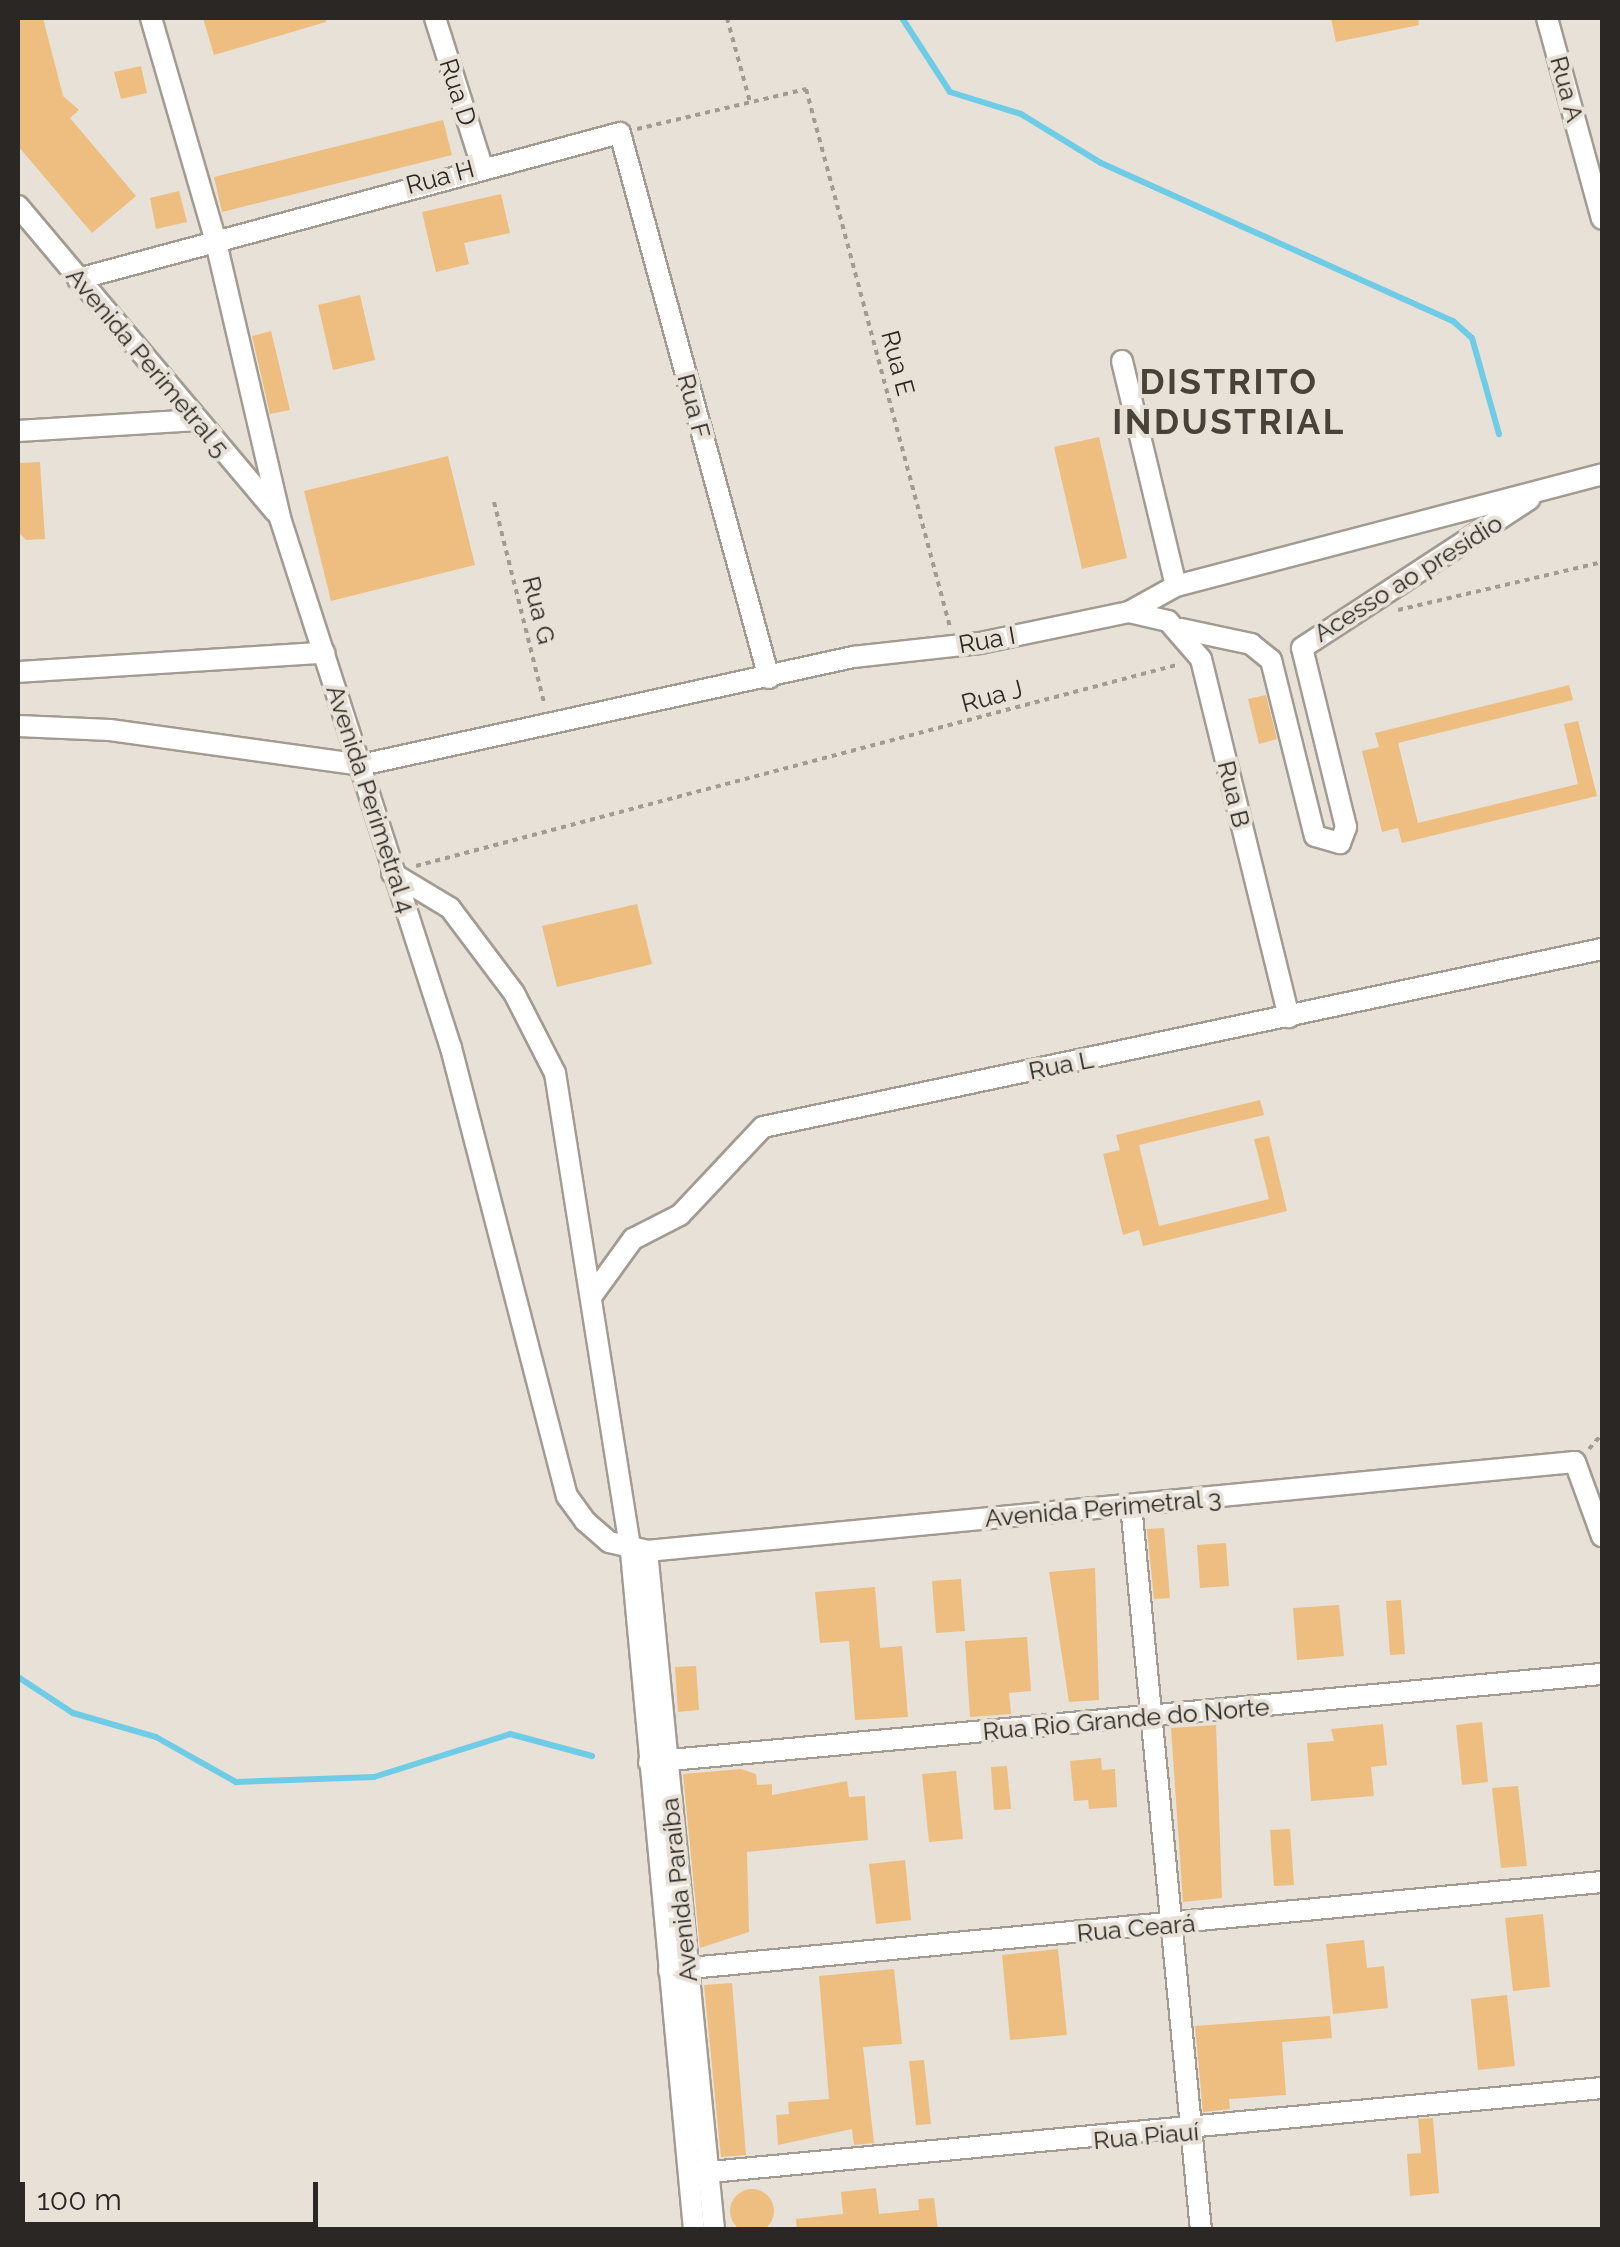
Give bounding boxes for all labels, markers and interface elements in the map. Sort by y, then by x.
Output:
street label: Rua A [1544,52,1590,126]
street label: Rua D [433,55,483,129]
street label: Rua H [403,154,477,200]
street label: Avenida Perimetral 5 [60,261,236,463]
street label: Rua E [875,327,921,399]
district label: DISTRITO INDUSTRIAL [1112,361,1346,443]
street label: Rua F [671,370,717,442]
street label: Acesso ao presídio [1308,508,1508,648]
street label: Rua G [516,573,562,647]
street label: Rua I [956,620,1018,660]
street label: Rua J [958,673,1026,719]
street label: Avenida Perimetral 4 [320,681,422,917]
street label: Rua B [1211,758,1257,830]
street label: Rua L [1026,1044,1096,1086]
street label: Avenida Perimetral 3 [983,1483,1223,1533]
street label: Rua Rio Grande do Norte [981,1692,1271,1746]
street label: Avenida Paraíba [654,1796,704,1984]
street label: Rua Ceará [1076,1908,1196,1948]
street label: Rua Piauí [1092,2116,1200,2156]
scale bar [25,2162,322,2224]
text: 100 m [37,2182,122,2217]

